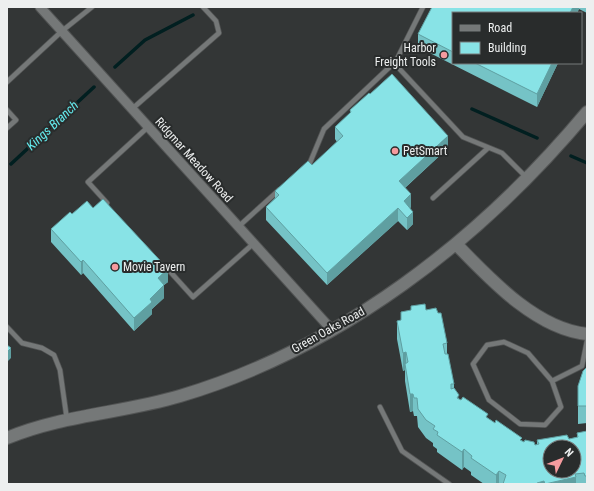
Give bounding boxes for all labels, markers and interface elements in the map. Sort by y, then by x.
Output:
legend [452,12,582,64]
text: Road [488,21,512,35]
place label: Harbor Freight Tools [375,41,436,69]
text: Building [488,41,526,55]
marker: Harbor Freight Tools [439,50,449,60]
water label: Kings Branch [23,98,81,153]
street label: Ridgmar Meadow Road [152,115,236,205]
place label: PetSmart [403,144,448,158]
marker: PetSmart [390,146,400,156]
place label: Movie Tavern [123,260,186,274]
marker: Movie Tavern [110,262,120,272]
street label: Green Oaks Road [289,304,367,356]
north arrow [542,439,582,479]
text: N [562,446,576,460]

